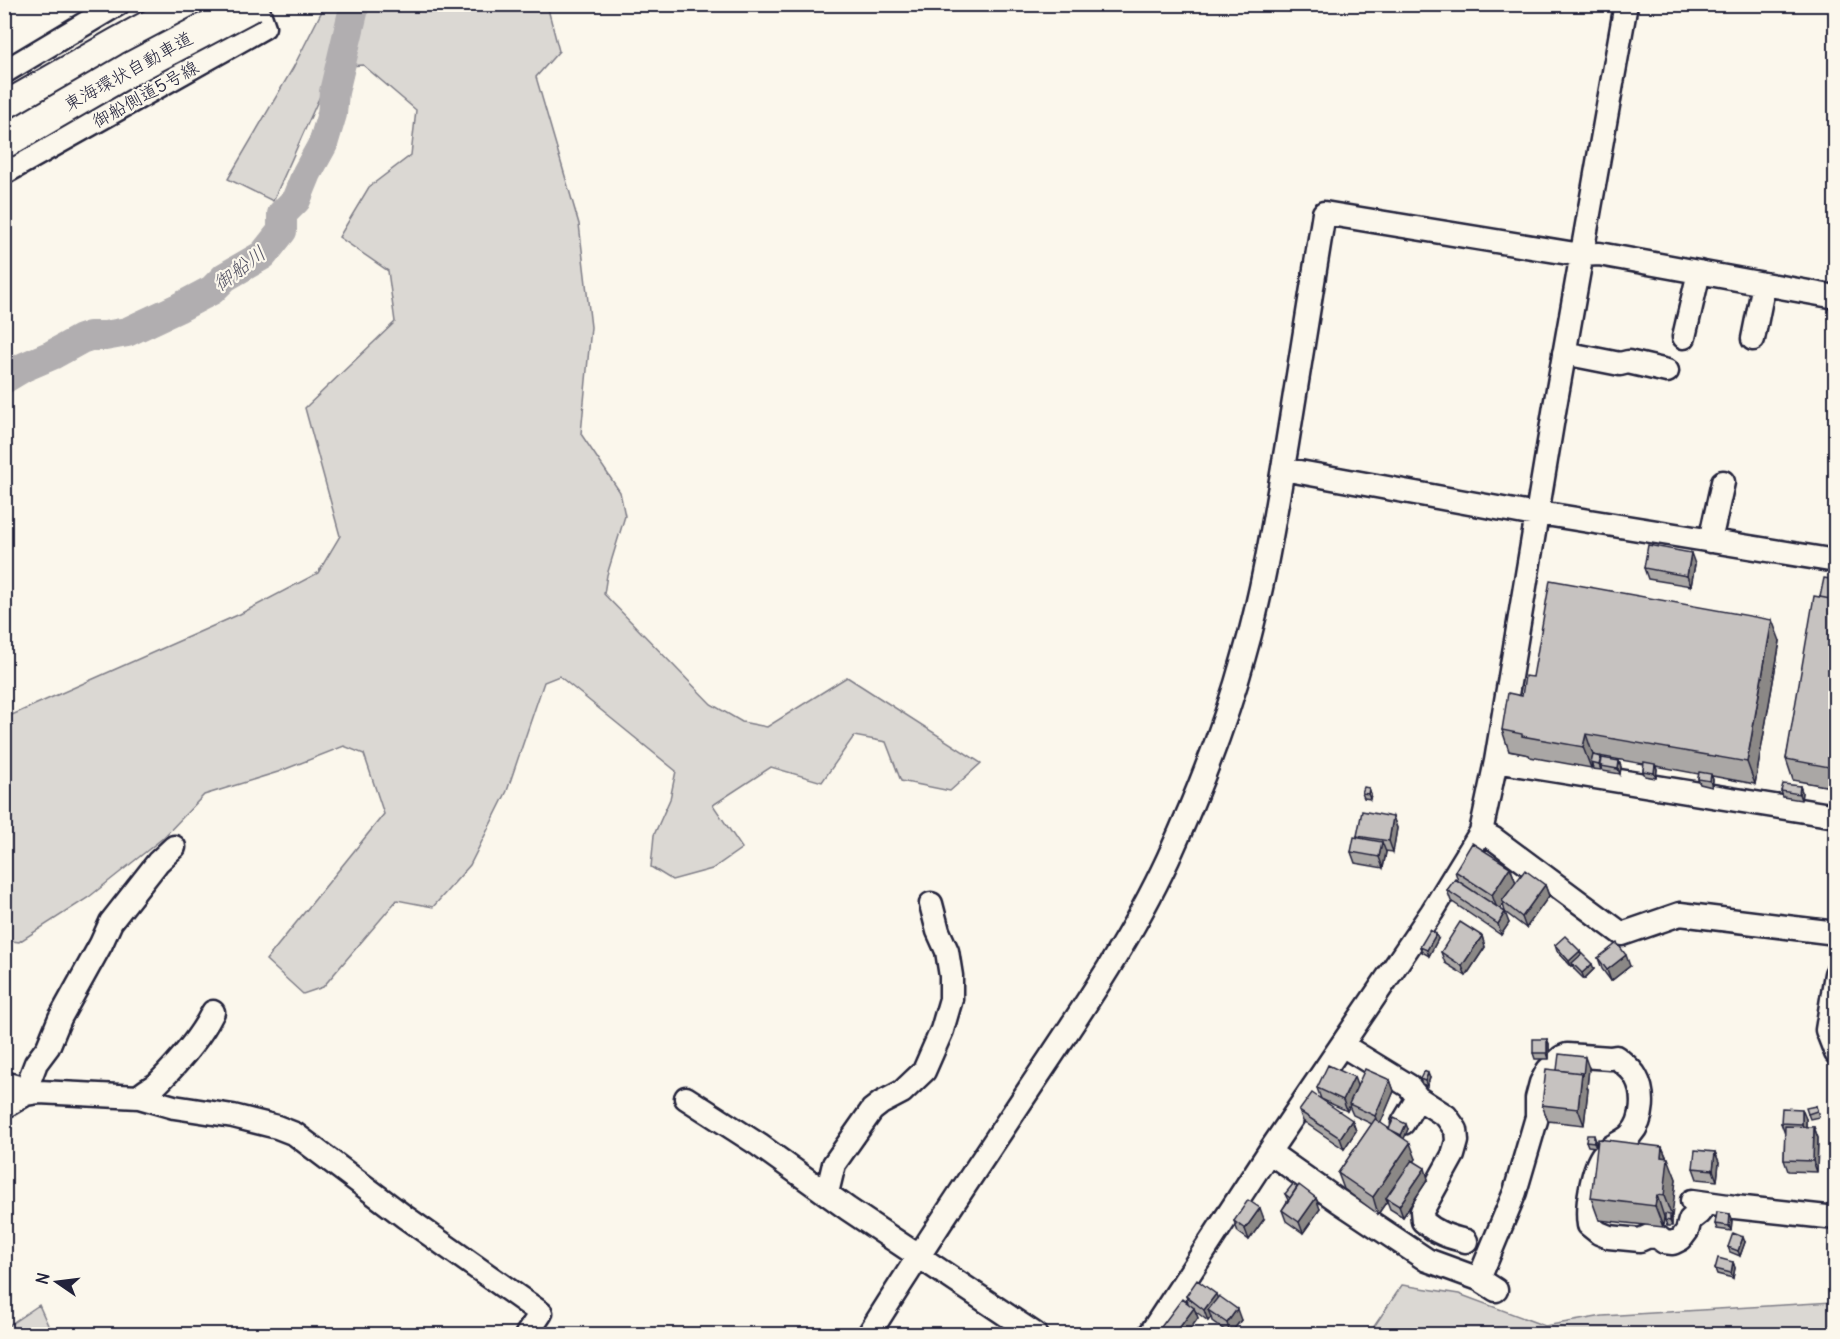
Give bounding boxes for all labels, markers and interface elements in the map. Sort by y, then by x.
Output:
street label: 東海環状自動車道 [59,26,197,116]
street label: 御船側道5号線 [88,55,202,133]
water label: 御船川 [208,240,270,296]
north arrow [27,1252,87,1312]
text: N [31,1271,53,1286]

